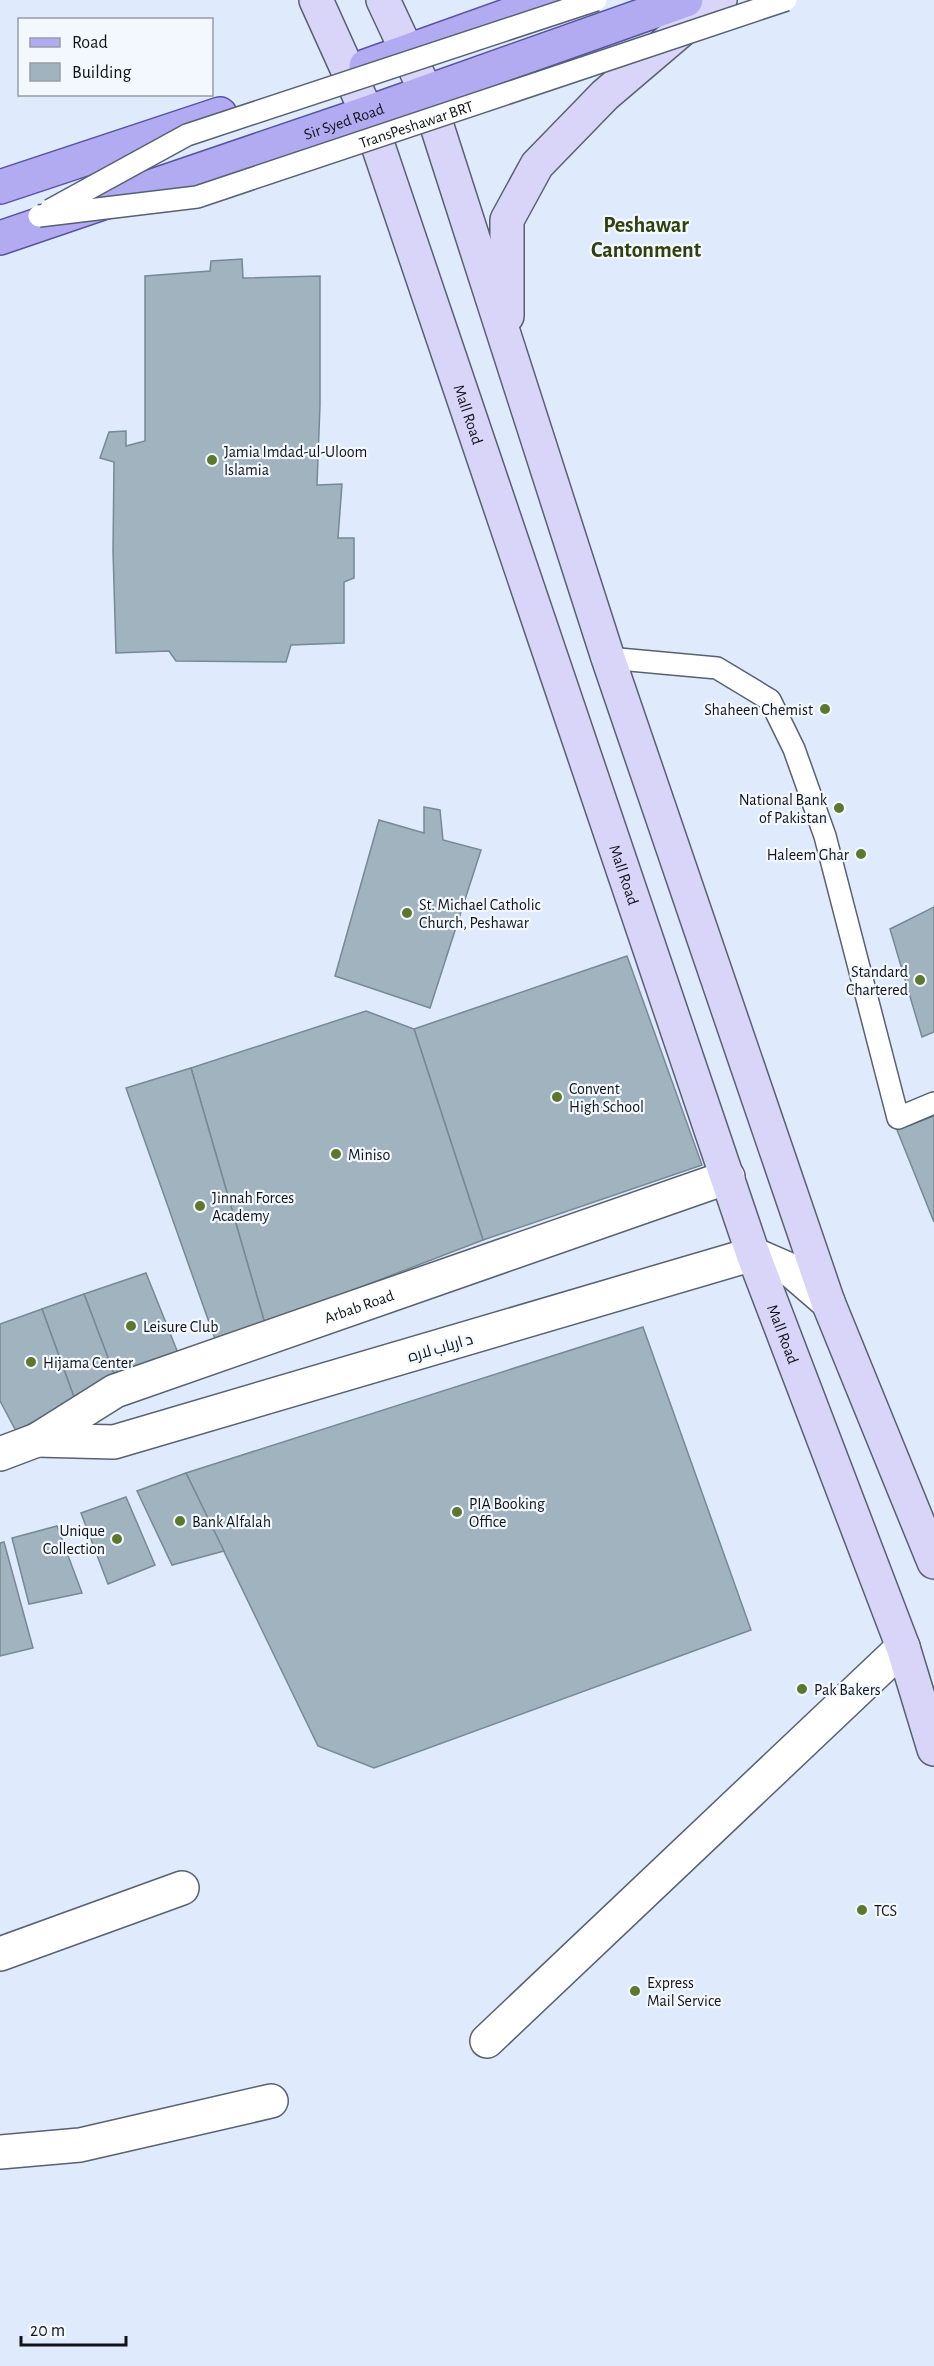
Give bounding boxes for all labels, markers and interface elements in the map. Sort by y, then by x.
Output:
legend [18,18,213,96]
text: Road [72,34,108,52]
text: Building [72,64,132,82]
street label: TransPeshawar BRT [357,98,476,151]
street label: Sir Syed Road [302,101,386,143]
district label: Peshawar Cantonment [591,214,702,261]
street label: Mall Road [450,383,486,447]
place label: Jamia Imdad-ul-Uloom Islamia [224,444,367,478]
marker: Jamia Imdad-ul-Uloom Islamia [205,453,219,467]
place label: Shaheen Chemist [704,702,813,718]
marker: Shaheen Chemist [818,702,832,716]
place label: National Bank of Pakistan [739,792,828,826]
marker: National Bank of Pakistan [832,801,846,815]
street label: Mall Road [606,843,641,907]
place label: Haleem Ghar [767,847,850,863]
marker: Haleem Ghar [854,847,868,861]
place label: St. Michael Catholic Church, Peshawar [419,897,541,931]
marker: St. Michael Catholic Church, Peshawar [400,906,414,920]
place label: Standard Chartered [846,964,908,998]
marker: Standard Chartered [913,973,927,987]
place label: Convent High School [569,1081,644,1115]
marker: Convent High School [550,1090,564,1104]
marker: Miniso [329,1147,343,1161]
place label: Miniso [348,1147,391,1163]
place label: Jinnah Forces Academy [212,1190,294,1225]
marker: Jinnah Forces Academy [193,1199,207,1213]
street label: Arbab Road [322,1287,396,1326]
street label: Mall Road [764,1302,801,1366]
marker: Leisure Club [124,1319,138,1333]
place label: Leisure Club [143,1319,218,1335]
street label: د ارباب لاره [406,1331,475,1366]
marker: Hijama Center [24,1355,38,1369]
place label: Hijama Center [43,1355,134,1372]
place label: PIA Booking Office [469,1496,545,1530]
marker: PIA Booking Office [450,1505,464,1519]
marker: Bank Alfalah [173,1514,187,1528]
place label: Bank Alfalah [192,1514,271,1530]
place label: Unique Collection [43,1523,105,1557]
marker: Unique Collection [110,1532,124,1546]
marker: Pak Bakers [795,1682,809,1696]
place label: Pak Bakers [814,1682,881,1698]
marker: TCS [855,1903,869,1917]
place label: TCS [874,1903,897,1919]
place label: Express Mail Service [647,1975,721,2009]
marker: Express Mail Service [628,1984,642,1998]
scale bar [21,2309,126,2347]
text: 20 m [30,2322,65,2340]

